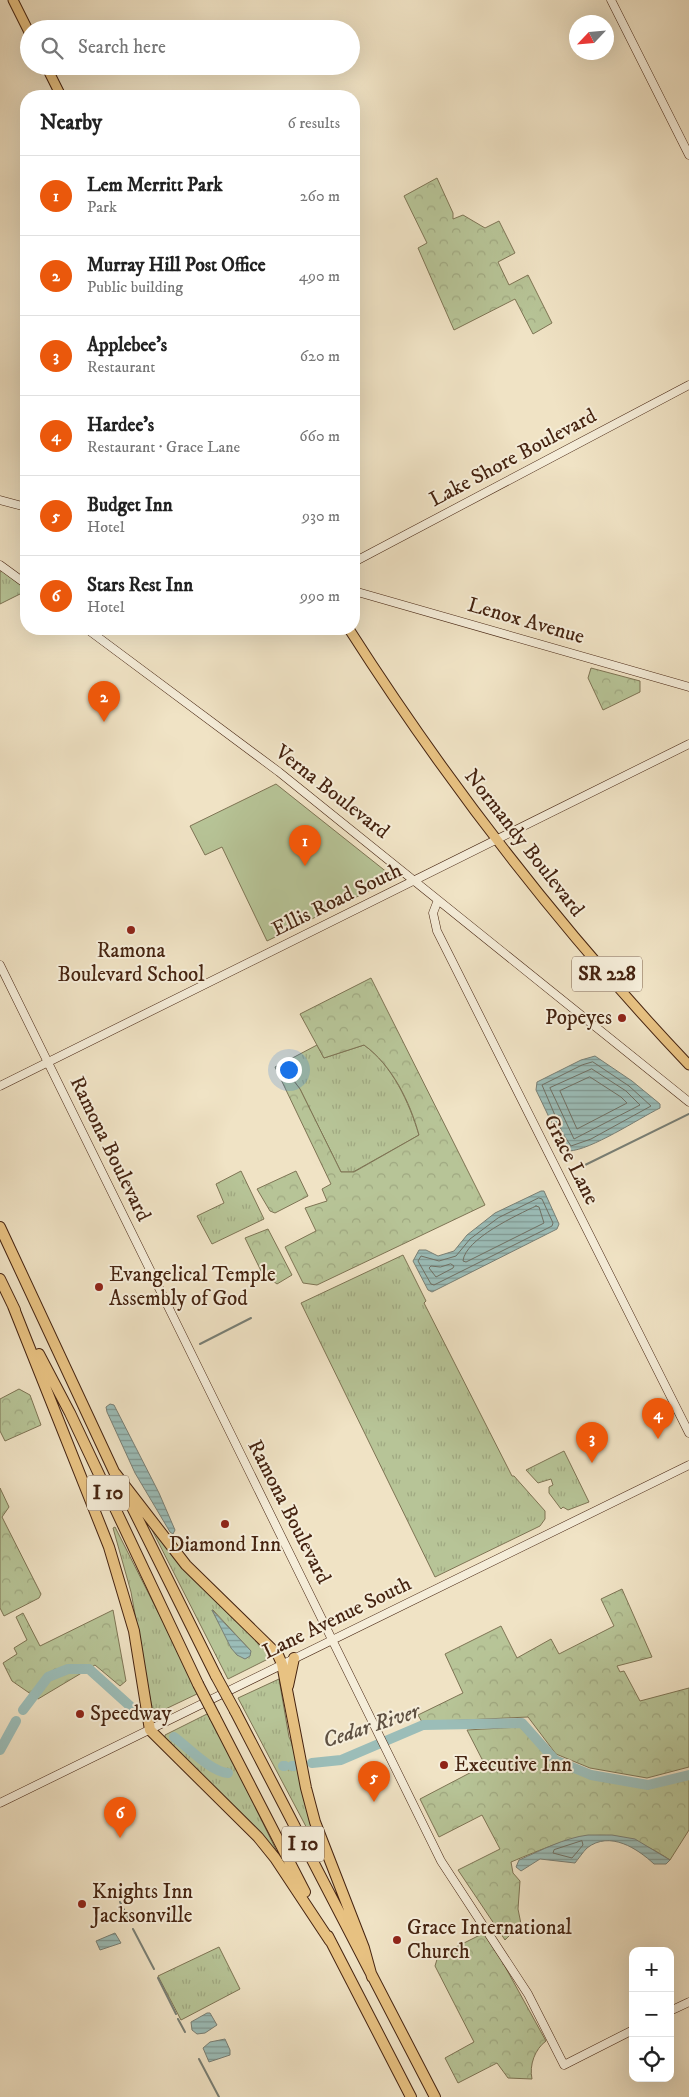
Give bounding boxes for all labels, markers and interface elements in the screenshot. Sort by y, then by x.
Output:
north arrow [569,15,614,60]
search box [20,20,360,75]
icon: search [38,34,66,62]
text: Search here [78,36,166,59]
text: Nearby [40,110,102,136]
text: 6 results [287,113,340,133]
text: Lem Merritt Park [87,174,223,197]
text: 1 [53,186,59,206]
text: 260 m [300,186,340,206]
text: Park [87,197,117,217]
text: Murray Hill Post Office [87,254,266,277]
text: 2 [52,266,60,286]
text: 490 m [299,266,340,286]
text: Public building [87,277,183,297]
text: Applebee's [87,334,167,357]
text: 3 [53,346,59,366]
text: 620 m [300,346,340,366]
text: Restaurant [87,357,155,377]
street label: Lake Shore Boulevard [425,403,601,513]
text: Hardee's [87,414,154,437]
text: 4 [51,426,61,446]
text: 660 m [299,426,340,446]
text: Restaurant · Grace Lane [87,437,240,457]
text: Budget Inn [87,494,173,517]
text: 5 [52,506,60,526]
text: 930 m [302,506,340,526]
text: Hotel [87,517,125,537]
text: Stars Rest Inn [87,574,193,597]
text: 6 [52,586,60,606]
text: 990 m [300,586,340,606]
street label: Lenox Avenue [465,592,588,650]
text: Hotel [87,597,125,617]
pin: 2 [88,681,120,722]
street label: Verna Boulevard [269,739,395,845]
street label: Normandy Boulevard [458,764,590,922]
pin: 1 [289,825,321,866]
street label: Ellis Road South [268,857,406,943]
marker: Ramona Boulevard School [125,924,137,936]
place label: Ramona Boulevard School [57,938,205,988]
road number: SR 228 [572,956,642,992]
place label: Popeyes [545,1005,612,1031]
marker: Popeyes [616,1012,628,1024]
your location [276,1057,302,1083]
street label: Ramona Boulevard [64,1072,157,1226]
street label: Grace Lane [537,1111,605,1210]
place label: Evangelical Temple Assembly of God [109,1262,276,1312]
marker: Evangelical Temple Assembly of God [93,1281,105,1293]
pin: 4 [642,1398,674,1439]
pin: 3 [576,1422,608,1463]
street label: Ramona Boulevard [242,1436,337,1589]
road number: I 10 [87,1476,129,1510]
marker: Diamond Inn [219,1518,231,1530]
place label: Diamond Inn [169,1532,281,1558]
street label: Lane Avenue South [258,1571,416,1665]
water label: Cedar River [319,1697,425,1754]
place label: Speedway [90,1701,173,1727]
marker: Speedway [74,1708,86,1720]
place label: Executive Inn [454,1752,572,1778]
marker: Executive Inn [438,1759,450,1771]
pin: 5 [358,1761,390,1802]
pin: 6 [104,1797,136,1838]
road number: I 10 [282,1826,324,1862]
place label: Knights Inn Jacksonville [90,1879,193,1929]
marker: Knights Inn Jacksonville [76,1898,88,1910]
place label: Grace International Church [407,1915,573,1965]
marker: Grace International Church [391,1934,403,1946]
map controls [629,1947,674,2082]
button: + [629,1947,674,1992]
button: − [629,1992,674,2037]
button: locate [629,2037,674,2082]

